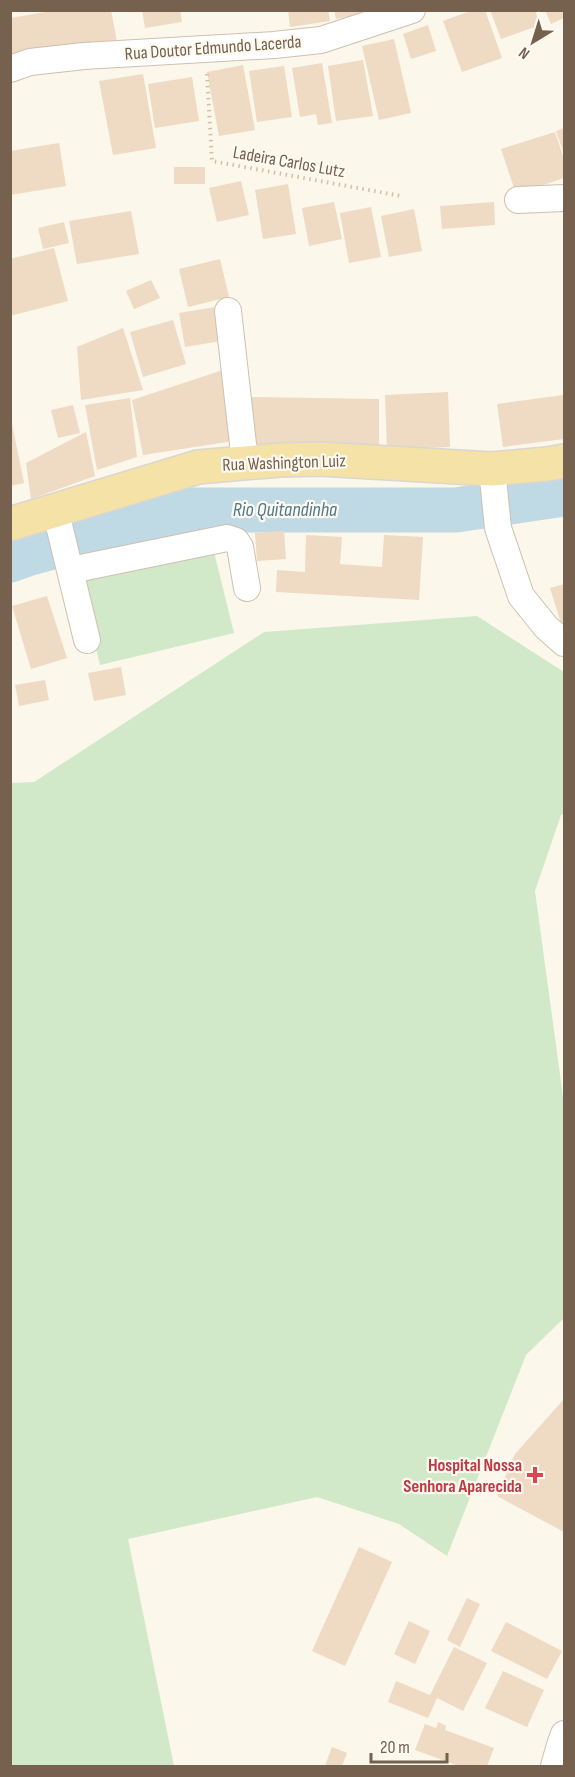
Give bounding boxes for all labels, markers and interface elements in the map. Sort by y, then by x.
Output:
north arrow [503,12,563,72]
street label: Rua Doutor Edmundo Lacerda [124,31,302,65]
text: N [515,43,534,63]
street label: Ladeira Carlos Lutz [231,142,347,182]
street label: Rua Washington Luiz [222,450,347,476]
water label: Rio Quitandinha [233,498,337,522]
place label: Hospital Nossa Senhora Aparecida [403,1455,522,1497]
marker: Hospital Nossa Senhora Aparecida [526,1466,544,1484]
scale bar [371,1726,448,1764]
text: 20 m [380,1737,410,1758]

